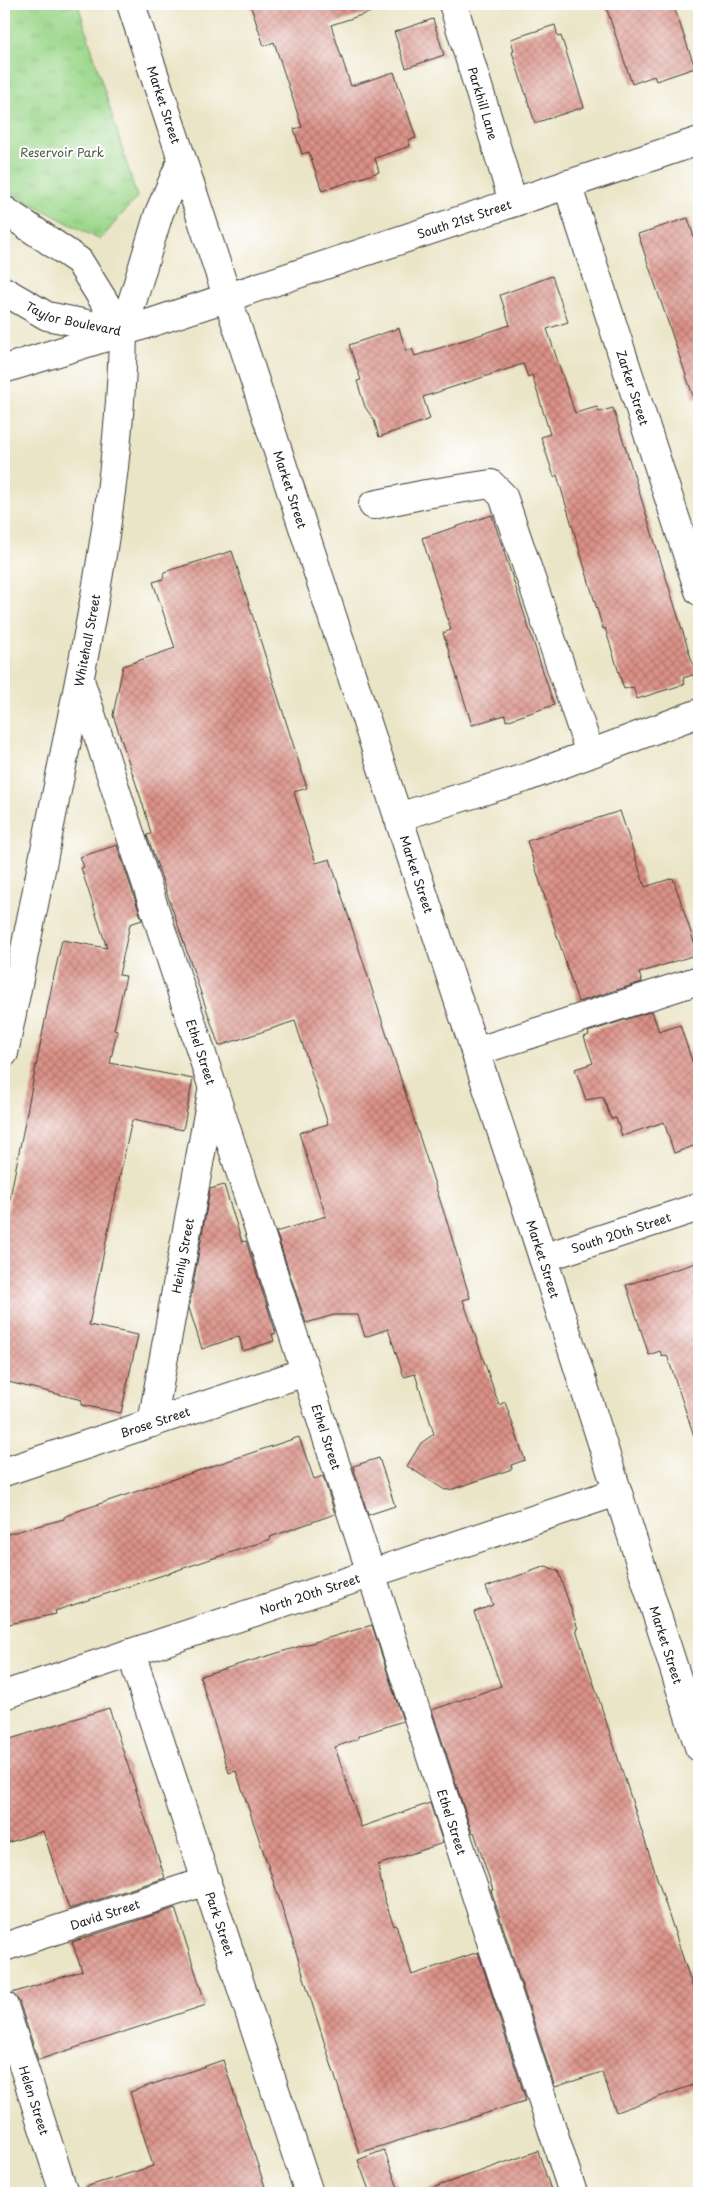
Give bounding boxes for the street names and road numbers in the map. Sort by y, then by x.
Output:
street label: Market Street [143,63,185,146]
street label: Parkhill Lane [464,65,503,142]
street label: South 21st Street [415,195,514,243]
street label: Taylor Boulevard [23,297,123,340]
street label: Zarker Street [612,347,654,428]
street label: Market Street [269,448,312,531]
street label: Whitehall Street [69,593,104,688]
street label: Market Street [396,833,438,916]
street label: Ethel Street [182,1017,220,1087]
street label: South 20th Street [569,1208,673,1257]
street label: Heinly Street [167,1217,198,1295]
street label: Market Street [522,1218,564,1300]
street label: Brose Street [118,1402,192,1442]
street label: Ethel Street [308,1402,346,1472]
street label: North 20th Street [257,1569,362,1619]
street label: Market Street [646,1604,687,1686]
street label: Ethel Street [433,1787,471,1857]
street label: Park Street [201,1889,239,1958]
street label: David Street [68,1894,142,1934]
street label: Helen Street [15,2063,54,2137]

